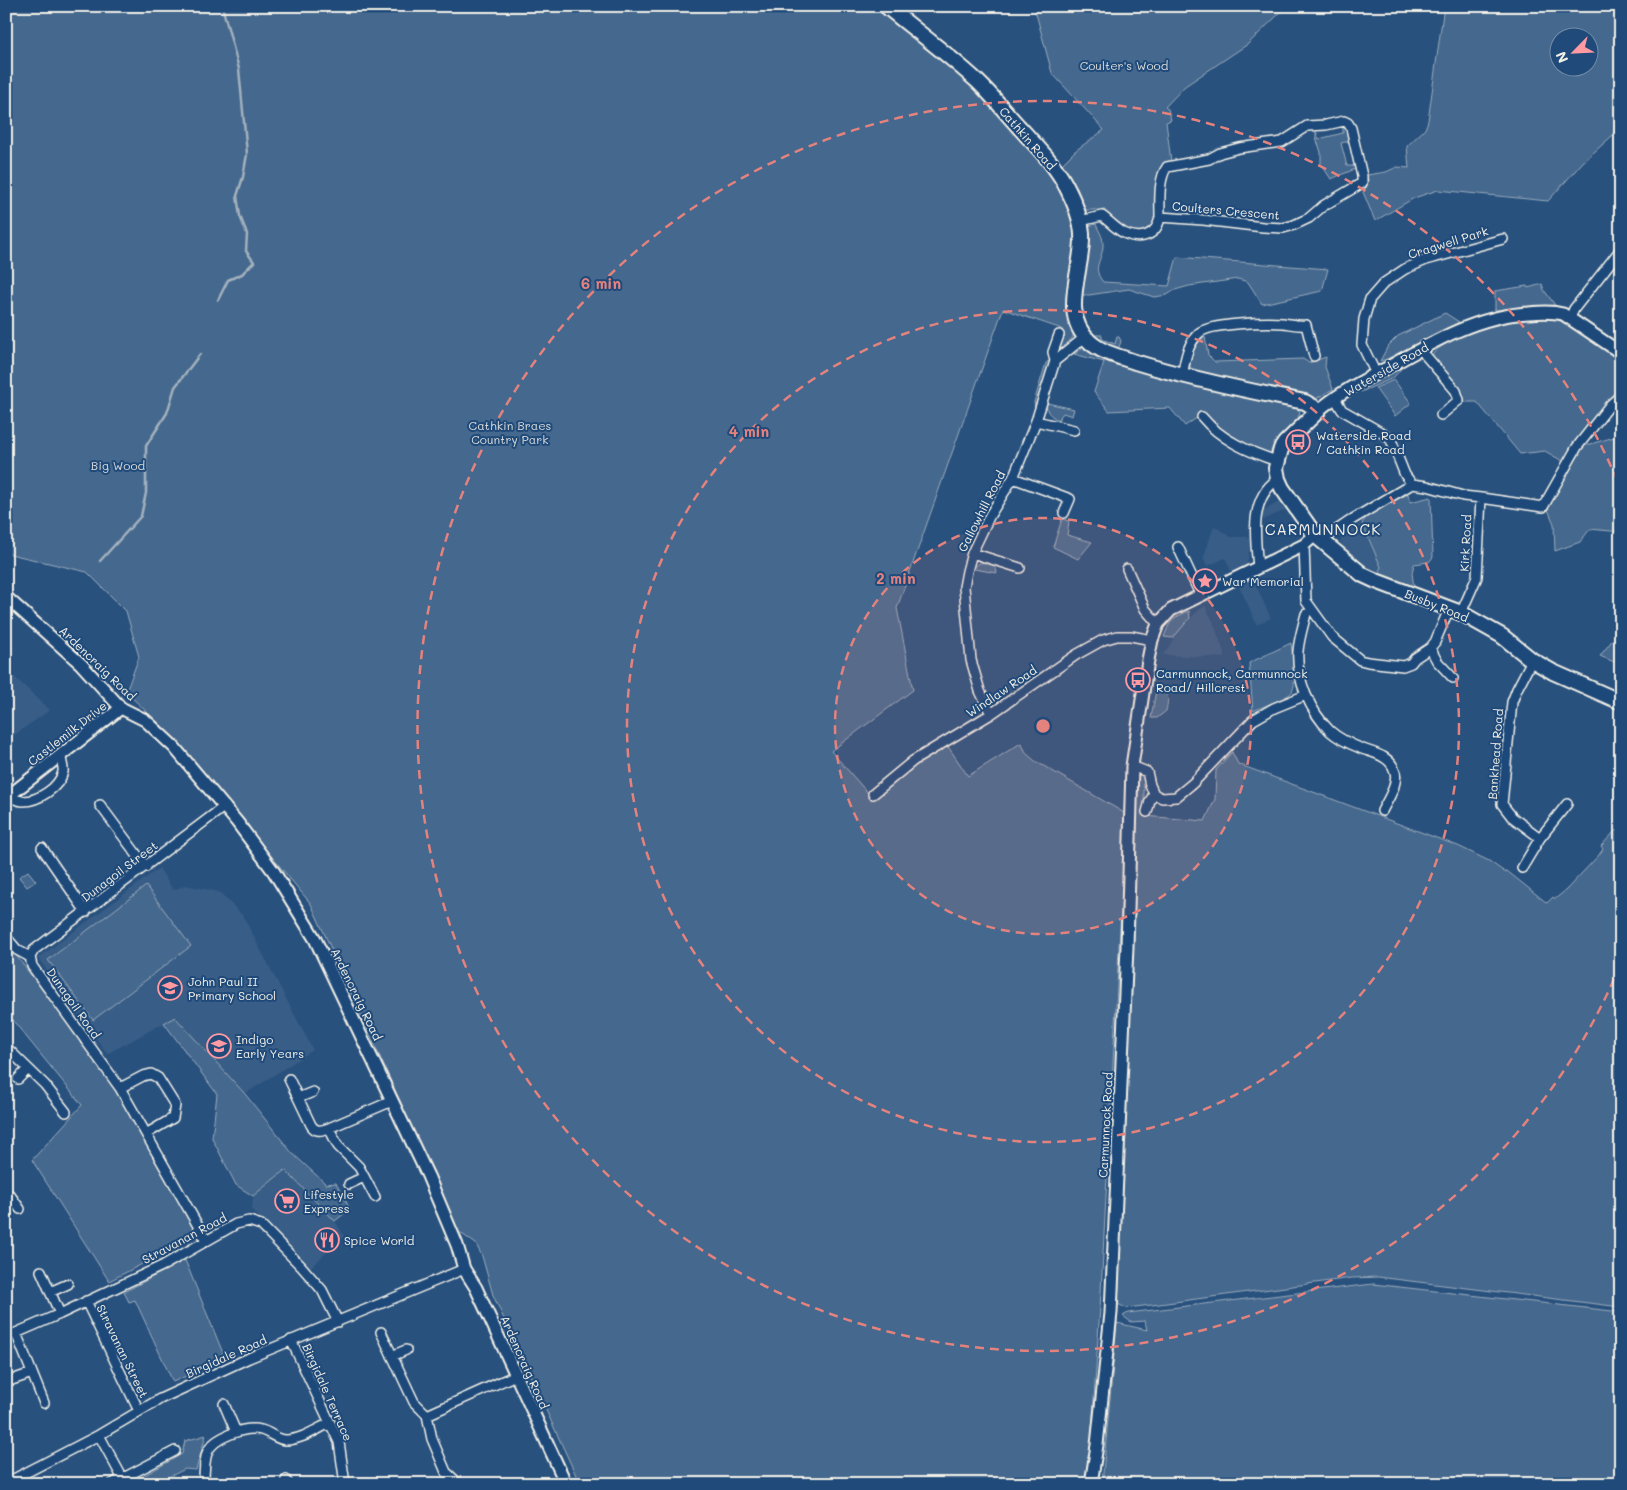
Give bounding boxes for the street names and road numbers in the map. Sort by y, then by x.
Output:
street label: Cathkin Road [996,103,1060,173]
street label: Coulters Crescent [1172,197,1280,223]
street label: Cragwell Park [1406,222,1490,262]
street label: Waterside Road [1341,338,1431,400]
street label: Gallowhill Road [954,467,1009,554]
street label: Kirk Road [1456,514,1475,572]
street label: Busby Road [1403,585,1472,625]
street label: Ardencraig Road [56,622,140,704]
street label: Windlaw Road [963,661,1040,721]
street label: Castlemilk Drive [24,697,110,769]
street label: Bankhead Road [1484,708,1506,800]
street label: Dunagoil Street [78,837,160,905]
street label: Ardencraig Road [328,945,386,1043]
street label: Dunagoil Road [44,964,105,1042]
street label: Carmunnock Road [1094,1071,1116,1178]
street label: Stravanan Road [139,1209,230,1267]
street label: Stravanan Street [93,1302,153,1400]
street label: Ardencraig Road [497,1313,553,1412]
street label: Birgidale Road [183,1331,269,1381]
street label: Birgidale Terrace [299,1341,357,1443]

